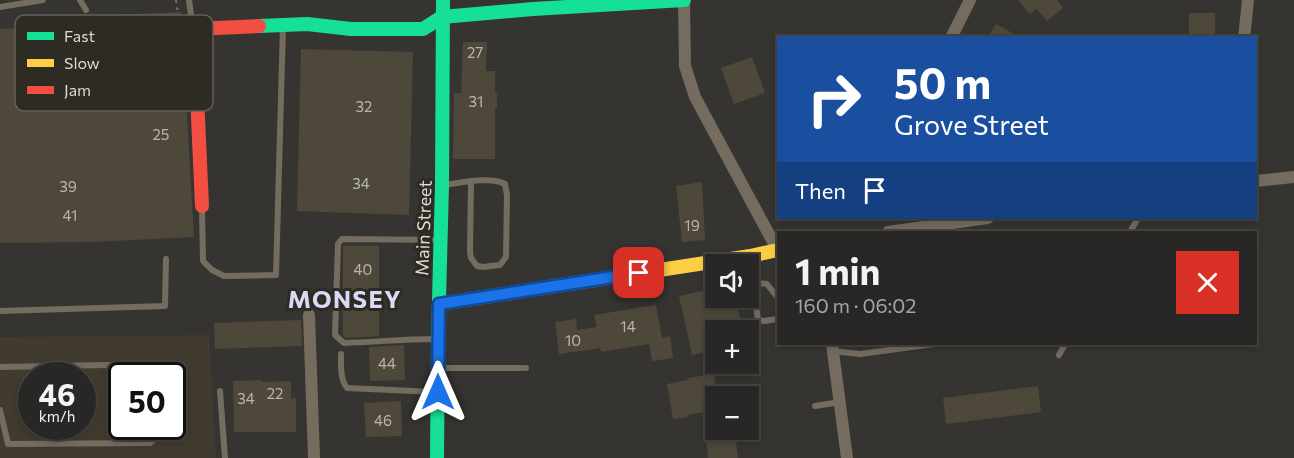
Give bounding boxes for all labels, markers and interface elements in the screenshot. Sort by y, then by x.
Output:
legend [15,15,213,111]
text: Fast [64,26,95,45]
house number: 27 [467,43,483,61]
text: Slow [64,53,100,72]
text: 50 m [894,56,991,108]
icon: right [795,60,873,138]
text: Jam [64,80,91,99]
house number: 31 [469,92,483,110]
house number: 32 [356,97,372,115]
text: Grove Street [894,108,1049,141]
house number: 25 [153,125,169,143]
house number: 34 [352,174,370,192]
icon: arrive [858,174,891,207]
house number: 39 [59,177,77,195]
text: Then [795,177,846,204]
street label: Main Street [410,180,436,276]
house number: 41 [63,206,77,224]
house number: 19 [684,216,700,234]
pin [613,247,664,298]
text: 1 min [795,248,880,292]
button: close [1176,251,1239,314]
map controls [705,254,759,440]
button: sound [705,254,759,308]
icon: arrive [622,256,655,289]
house number: 40 [354,260,372,278]
district label: MONSEY [288,284,402,313]
text: 160 m · 06:02 [795,293,916,317]
house number: 14 [620,317,636,335]
button: + [705,320,759,374]
house number: 10 [565,331,581,349]
house number: 44 [378,354,396,372]
position arrow [406,360,470,424]
speed limit sign: 50 [108,362,186,440]
text: 46 [39,375,75,412]
house number: 22 [267,384,283,402]
button: − [705,386,759,440]
house number: 34 [237,389,255,407]
text: km/h [39,407,75,425]
house number: 46 [374,411,392,429]

